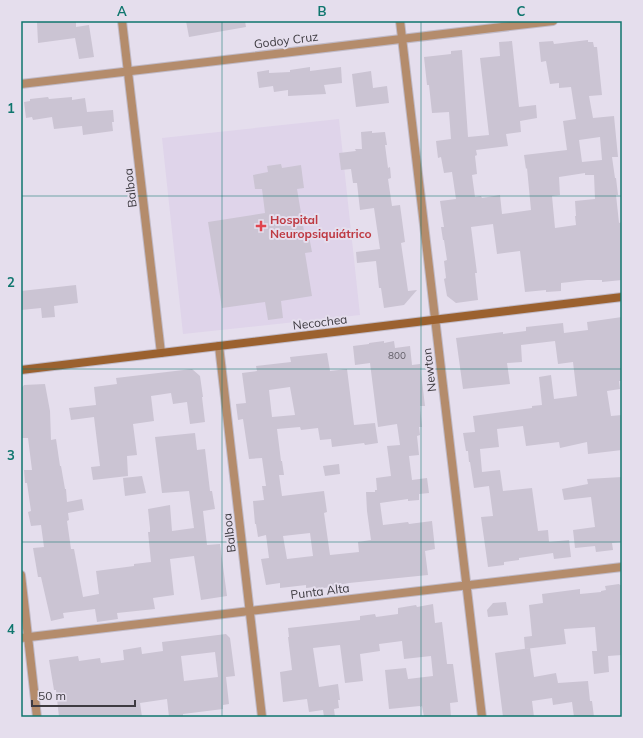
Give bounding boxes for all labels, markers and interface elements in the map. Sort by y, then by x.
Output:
text: A [117,3,127,19]
text: B [318,3,327,19]
text: C [517,3,526,19]
street label: Godoy Cruz [253,29,319,51]
text: 1 [7,100,15,116]
street label: Balboa [120,167,140,209]
place label: Hospital Neuropsiquiátrico [270,212,372,241]
marker: Hospital Neuropsiquiátrico [255,220,267,232]
text: 2 [7,274,15,290]
street label: Necochea [292,311,348,333]
street label: Newton [419,347,439,393]
house number: 800 [388,349,406,362]
text: 3 [7,447,15,463]
street label: Balboa [219,512,239,554]
street label: Punta Alta [290,580,350,602]
text: 4 [7,621,15,637]
scale bar [32,682,135,708]
text: 50 m [38,688,66,703]

